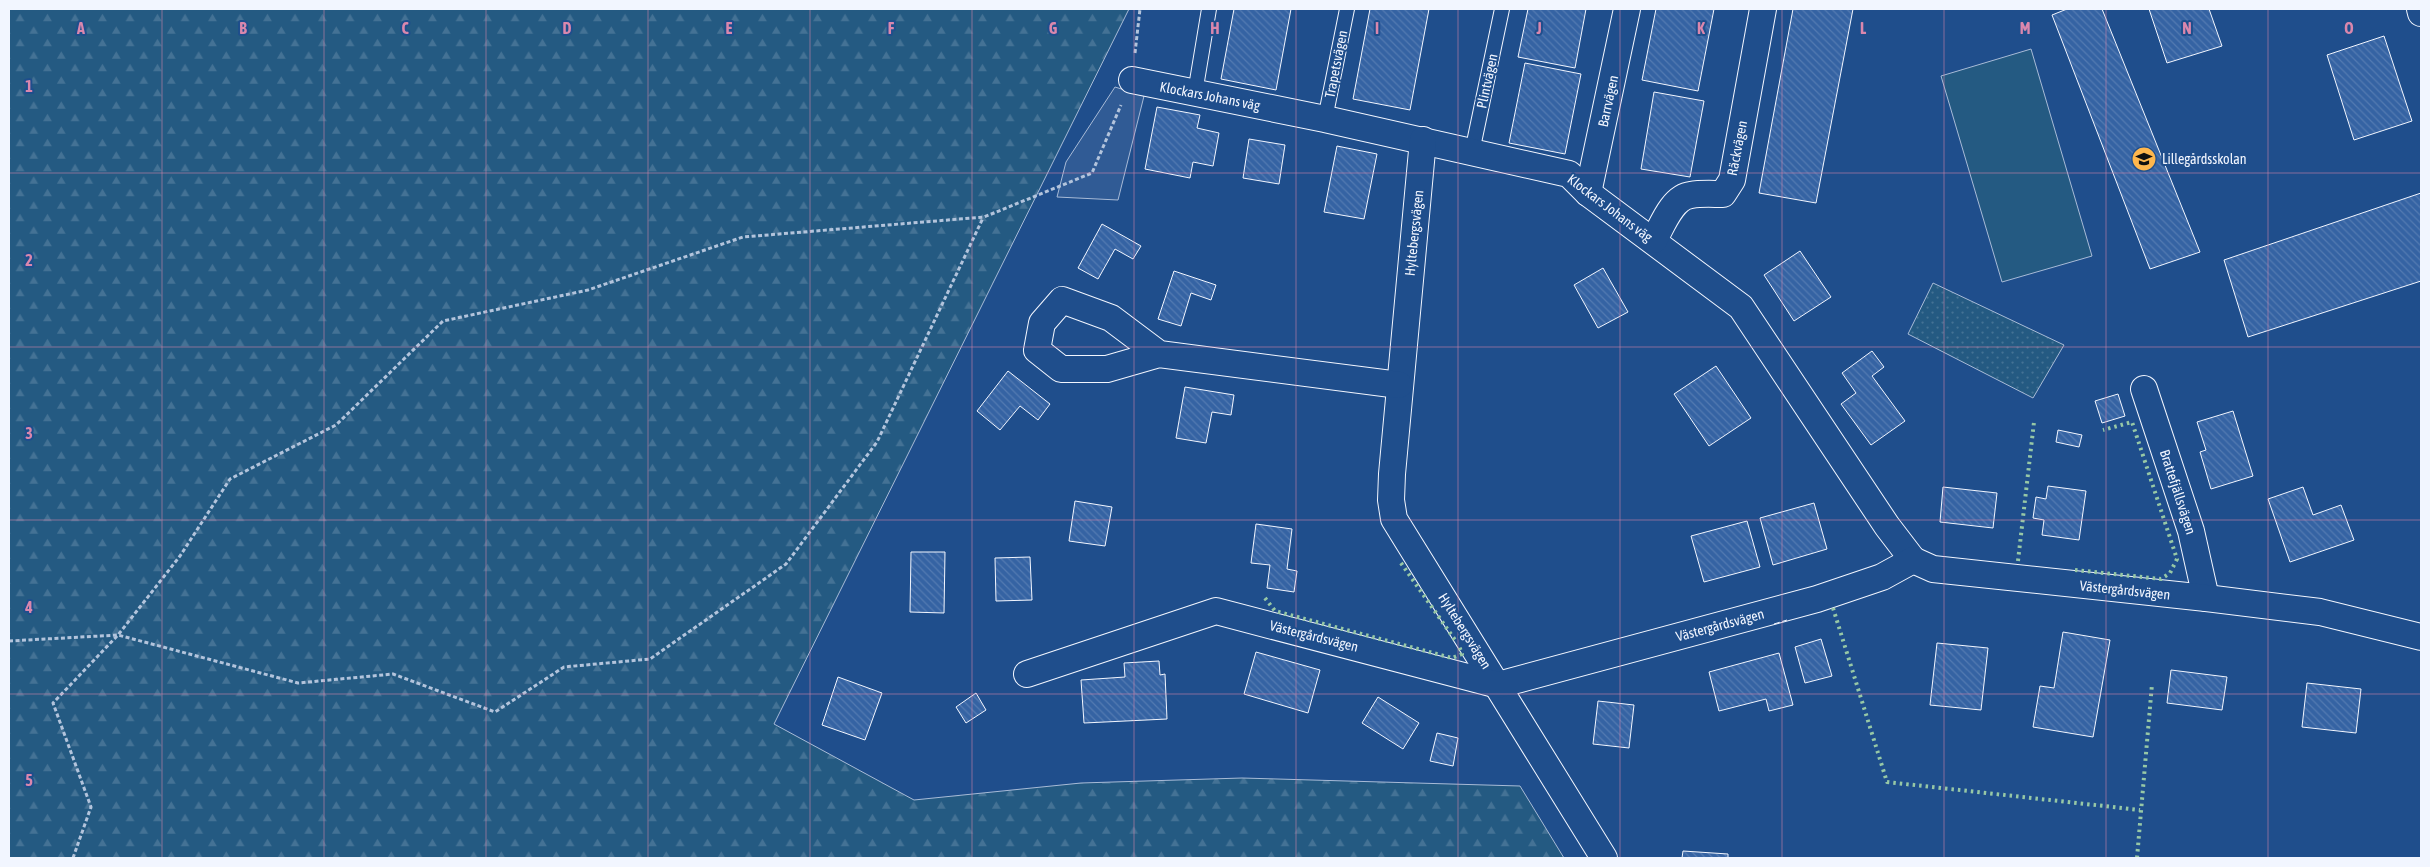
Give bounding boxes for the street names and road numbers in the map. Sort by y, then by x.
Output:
street label: Trapetsvägen [1322,29,1350,99]
street label: Plintvägen [1473,52,1501,110]
street label: Barrvägen [1595,74,1621,128]
street label: Klockars Johans väg [1158,78,1262,114]
street label: Räckvägen [1724,119,1750,177]
street label: Klockars Johans väg [1564,171,1656,245]
street label: Hyltebergsvägen [1402,189,1426,277]
street label: Brattefjällsvägen [2157,448,2199,536]
street label: Västergårdsvägen [2079,577,2171,603]
street label: Hyltebergsvägen [1435,590,1495,672]
street label: Västergårdsvägen [1674,606,1766,644]
street label: Västergårdsvägen [1268,617,1360,655]

